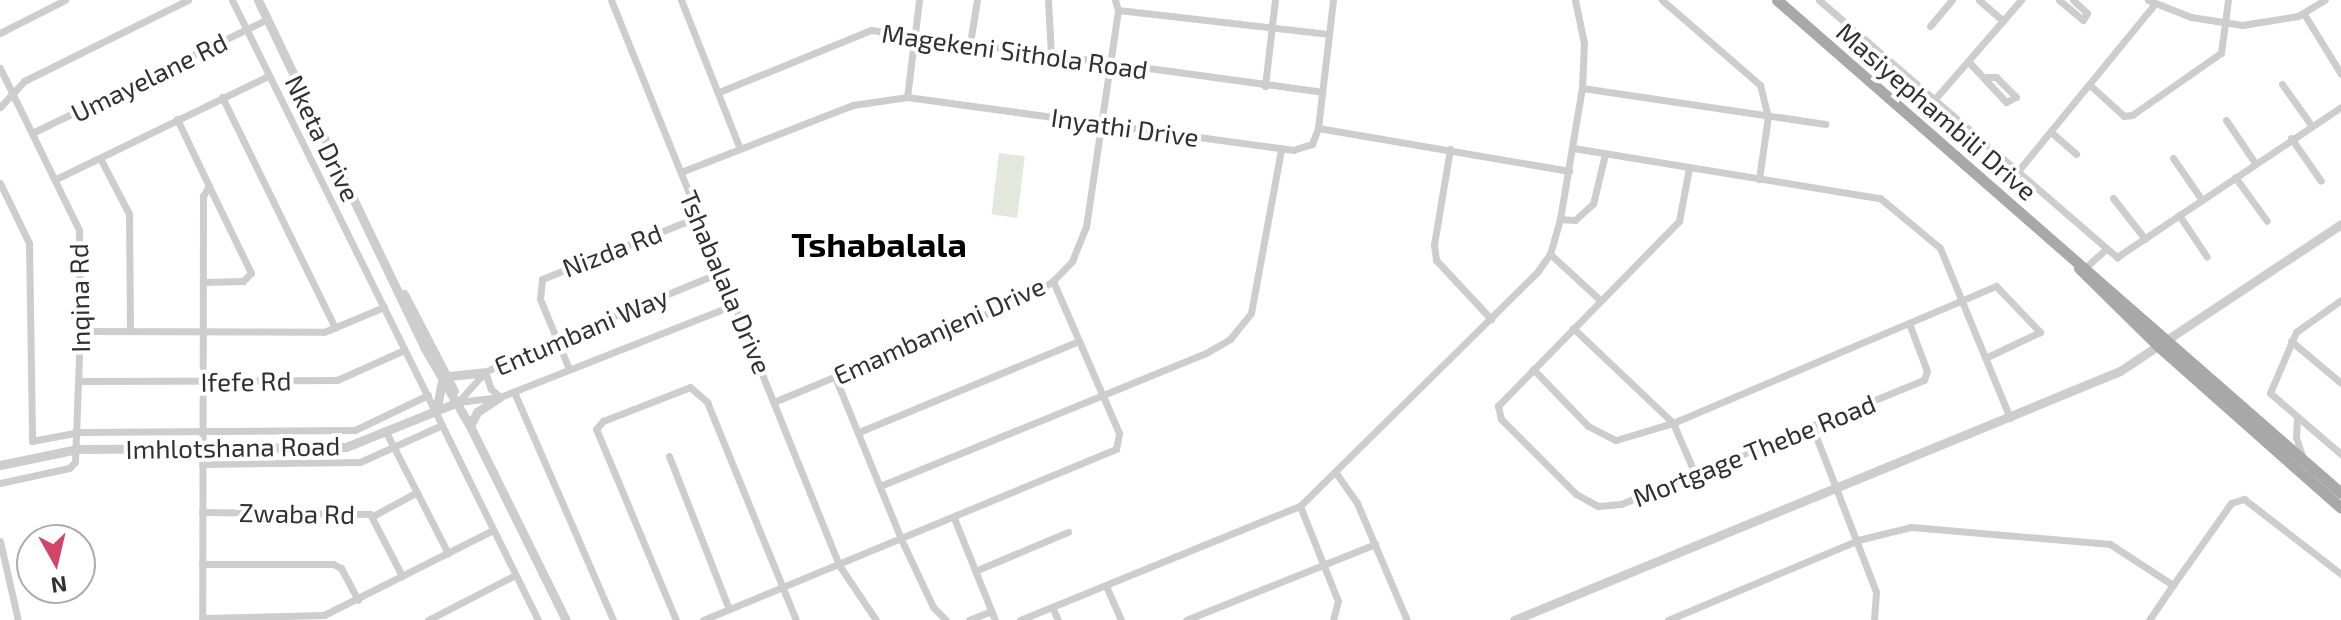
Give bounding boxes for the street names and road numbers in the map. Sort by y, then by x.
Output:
street label: Masiyephambili Drive [1831,16,2043,206]
street label: Magekeni Sithola Road [880,17,1150,85]
street label: Umayelane Rd [66,26,232,128]
street label: Nketa Drive [279,70,367,206]
street label: Inyathi Drive [1049,101,1201,153]
street label: Tshabalala Drive [673,186,779,378]
street label: Nizda Rd [558,217,666,283]
street label: Inqina Rd [62,243,96,353]
street label: Emambanjeni Drive [828,269,1050,391]
street label: Entumbani Way [489,280,673,382]
street label: Ifefe Rd [200,365,292,397]
street label: Mortgage Thebe Road [1628,387,1880,513]
street label: Imhlotshana Road [125,430,341,464]
street label: Zwaba Rd [239,496,355,530]

